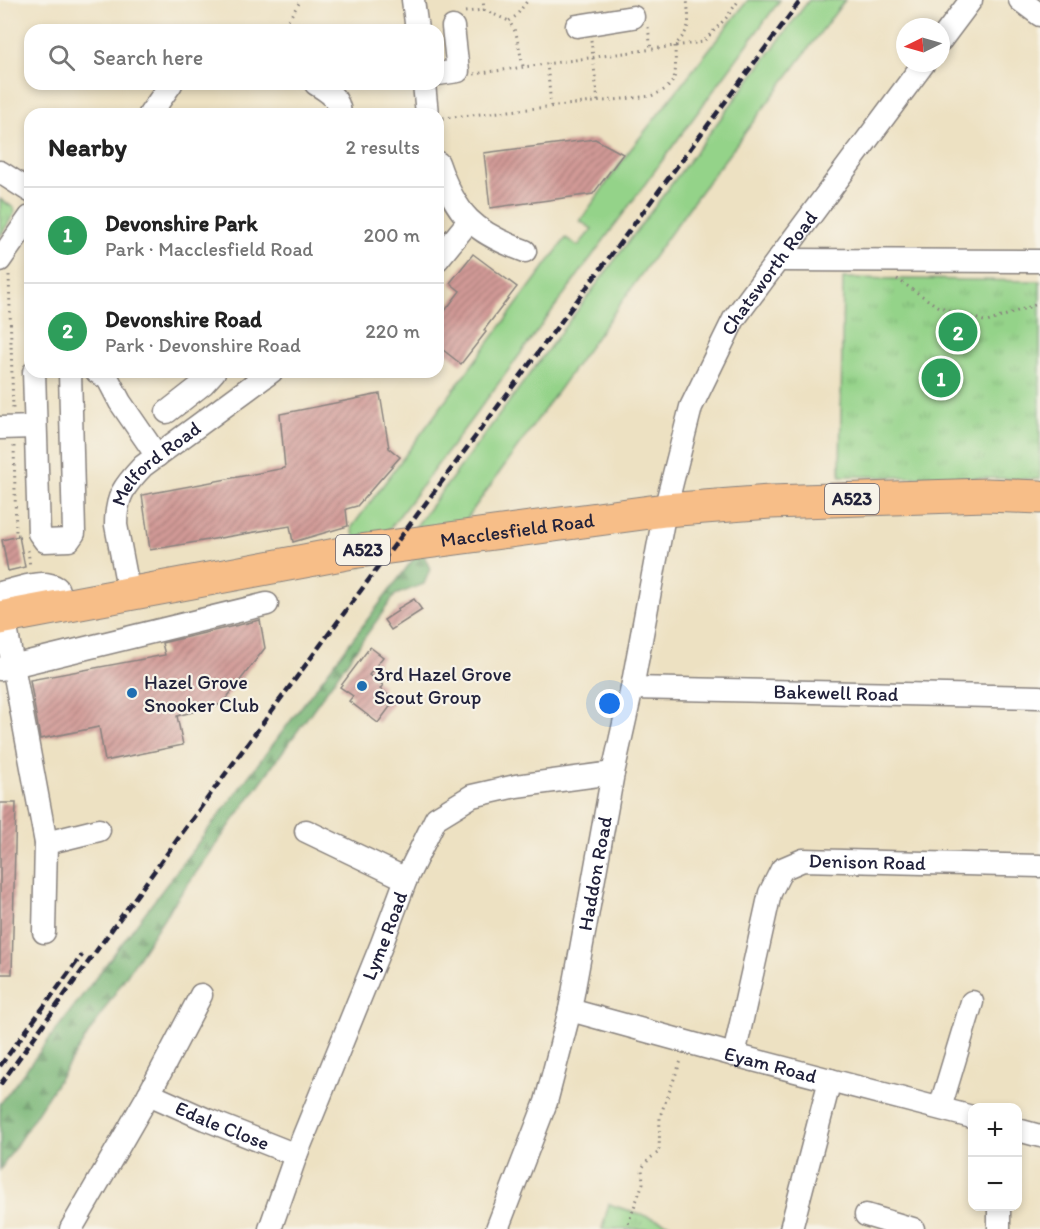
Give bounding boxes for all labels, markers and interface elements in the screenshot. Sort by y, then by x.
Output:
north arrow [896,18,950,72]
search box [24,24,444,90]
icon: search [45,41,78,74]
text: Search here [93,44,203,71]
text: Nearby [48,131,127,163]
text: 2 results [346,135,420,159]
street label: Chatsworth Road [716,206,822,339]
text: Devonshire Park [105,210,258,237]
text: 1 [63,223,72,247]
text: 200 m [364,223,420,247]
text: Park · Macclesfield Road [105,237,313,261]
text: Devonshire Road [105,306,262,333]
pin: 2 [938,310,978,354]
text: 2 [62,319,73,343]
text: 220 m [365,319,420,343]
text: Park · Devonshire Road [105,333,301,357]
pin: 1 [922,356,960,400]
street label: Melford Road [106,416,205,509]
road number: A523 [825,484,879,514]
street label: Macclesfield Road [439,508,596,552]
road number: A523 [336,535,390,565]
place label: 3rd Hazel Grove Scout Group [374,662,512,709]
place label: Hazel Grove Snooker Club [144,670,259,717]
marker: 3rd Hazel Grove Scout Group [355,679,369,693]
street label: Bakewell Road [773,679,899,706]
marker: Hazel Grove Snooker Club [125,686,139,700]
your location [595,689,624,718]
street label: Haddon Road [573,814,617,933]
street label: Denison Road [808,848,926,875]
street label: Lyme Road [356,888,412,984]
street label: Eyam Road [722,1041,820,1088]
street label: Edale Close [172,1095,273,1155]
map controls [968,1103,1022,1211]
button: + [968,1103,1022,1157]
button: − [968,1157,1022,1211]

